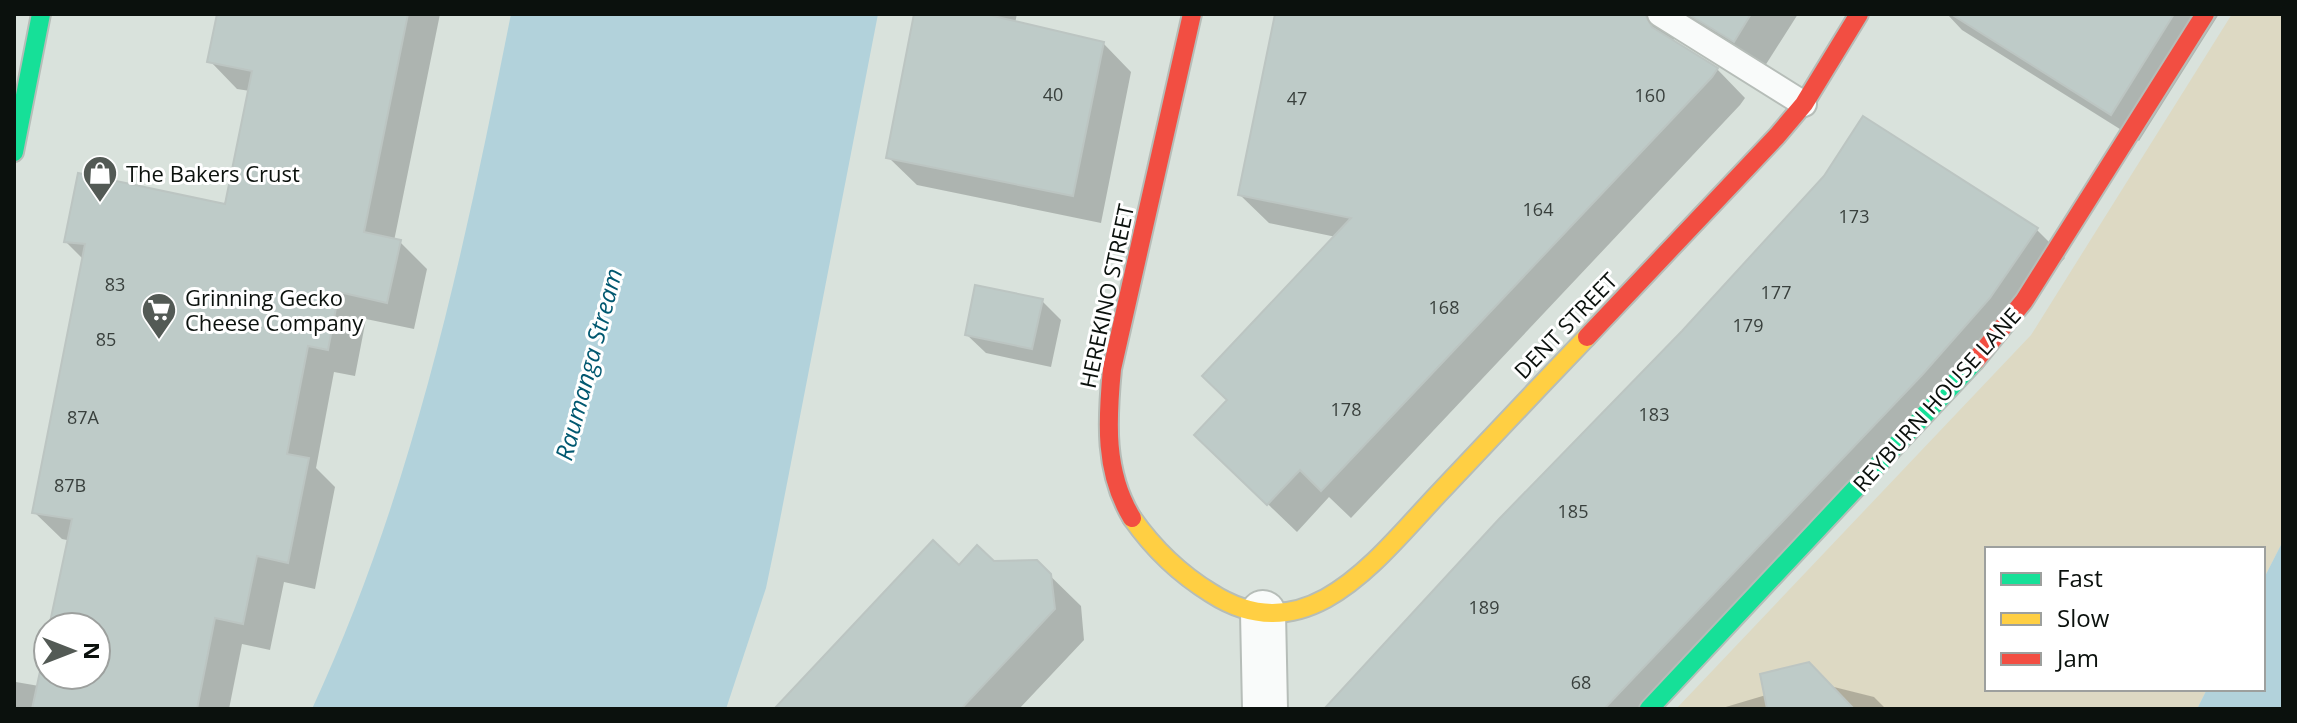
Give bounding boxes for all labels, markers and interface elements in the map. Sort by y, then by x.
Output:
house number: 40 [1043,82,1063,106]
house number: 160 [1635,83,1665,107]
house number: 47 [1287,86,1307,110]
shop icon: The Bakers Crust [81,154,119,204]
place label: The Bakers Crust [126,158,300,188]
house number: 164 [1523,197,1553,221]
street label: HEREKINO STREET [1072,201,1140,391]
house number: 173 [1839,204,1869,228]
water label: Raumanga Stream [546,264,630,464]
street label: DENT STREET [1507,265,1623,385]
house number: 83 [105,272,125,296]
house number: 177 [1761,280,1791,304]
place label: Grinning Gecko Cheese Company [185,282,364,337]
supermarket icon: Grinning Gecko Cheese Company [140,291,178,341]
house number: 168 [1429,295,1459,319]
street label: REYBURN HOUSE LANE [1845,301,2027,497]
house number: 179 [1733,313,1763,337]
house number: 85 [96,327,116,351]
house number: 178 [1331,397,1361,421]
house number: 183 [1639,402,1669,426]
house number: 87A [67,405,100,429]
house number: 87B [54,473,86,497]
house number: 185 [1558,499,1588,523]
legend [1985,547,2265,691]
text: Fast [2057,561,2103,594]
house number: 189 [1469,595,1499,619]
text: Slow [2057,601,2110,634]
north arrow [32,611,112,691]
text: Jam [2055,641,2099,674]
text: N [78,642,108,660]
house number: 68 [1571,670,1591,694]

